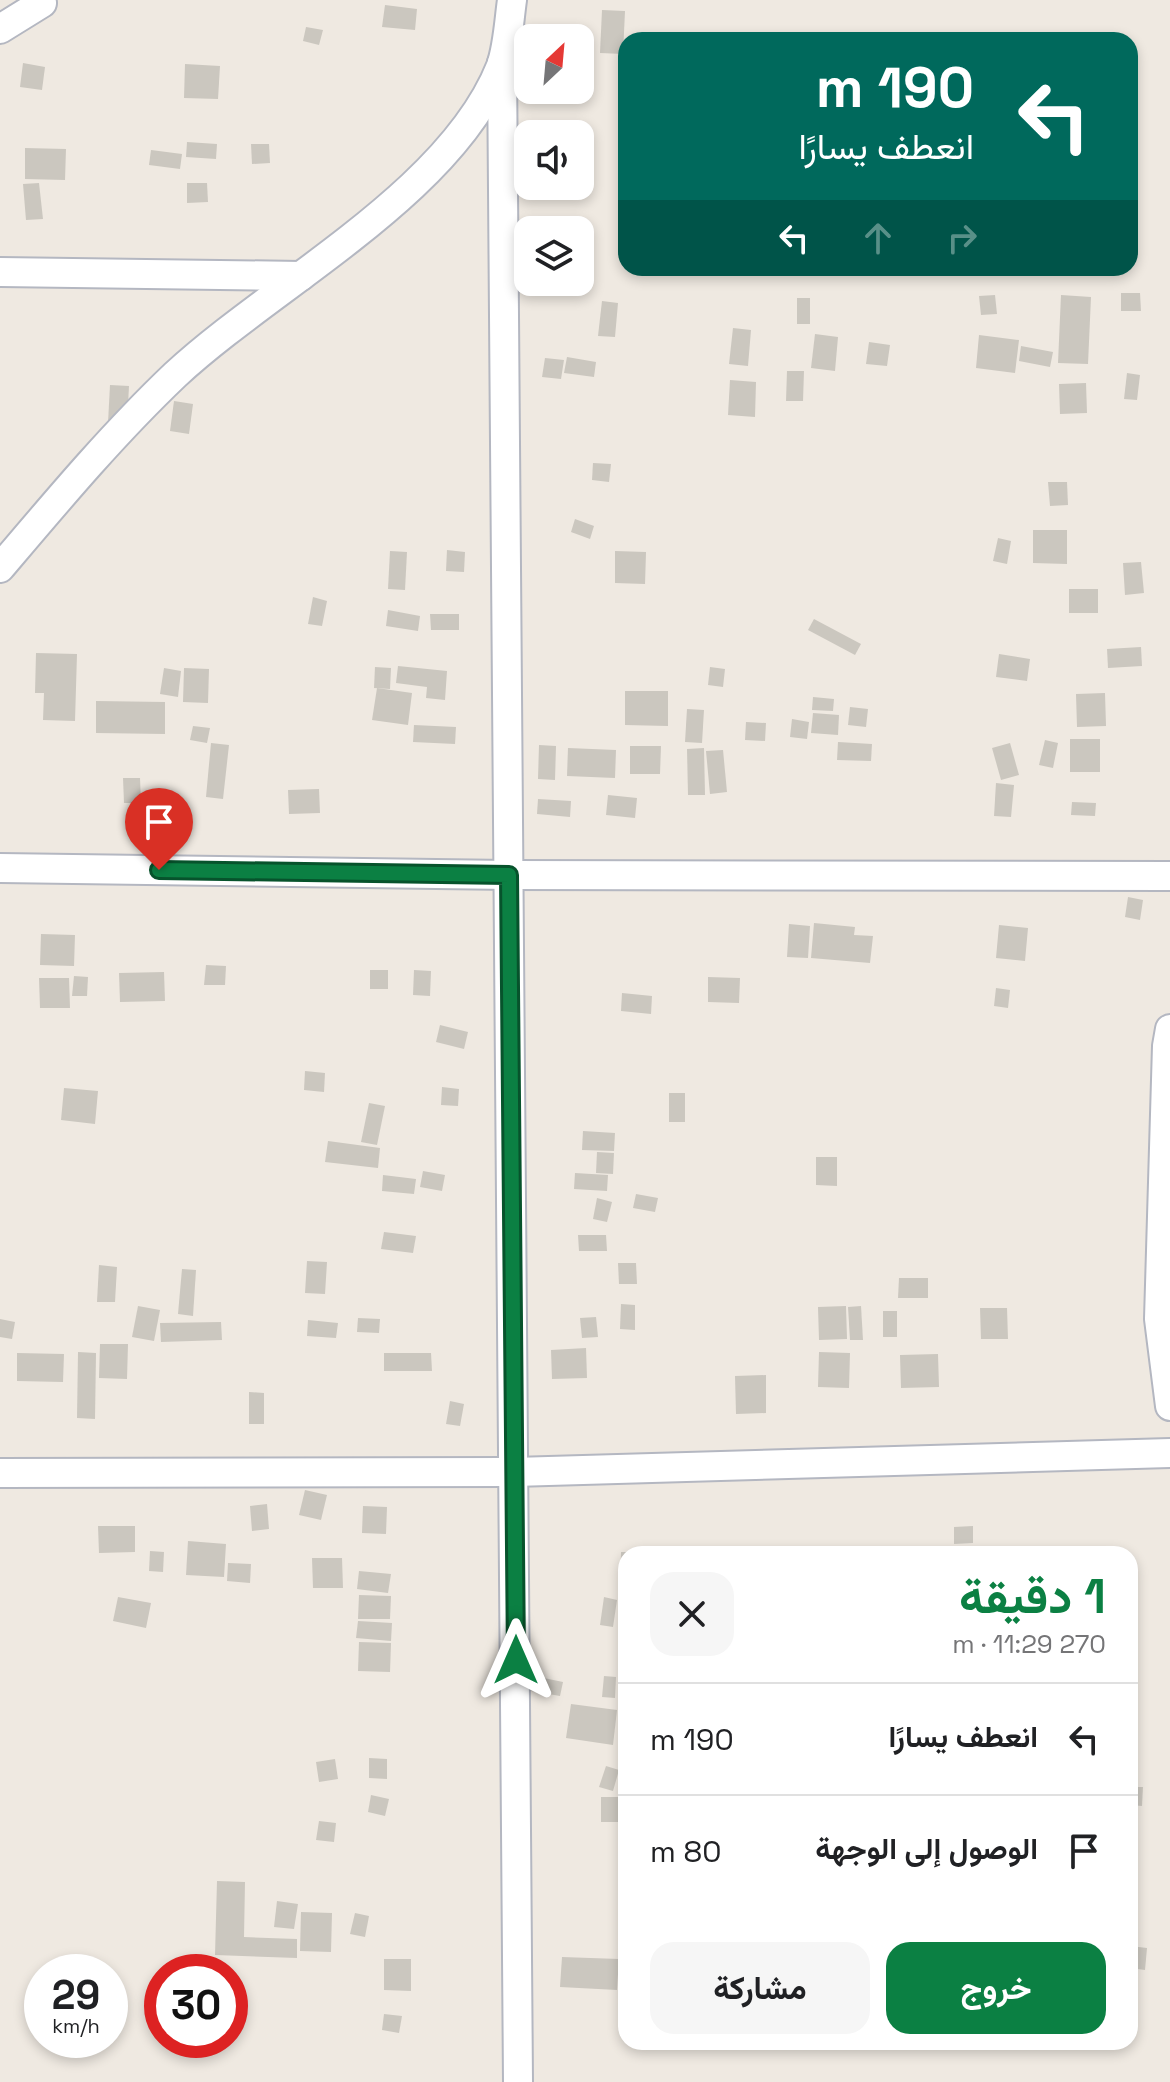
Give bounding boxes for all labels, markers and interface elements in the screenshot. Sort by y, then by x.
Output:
north arrow [514,24,594,104]
map controls [514,24,594,296]
text: 190 m [816,52,974,123]
icon: left [1002,64,1106,168]
button: sound [514,120,594,200]
text: انعطف يسارًا [799,124,974,170]
button: layers [514,216,594,296]
icon: left [772,216,816,260]
icon: ahead [856,216,900,260]
icon: right [940,216,984,260]
pin [125,788,193,870]
icon: arrive [137,800,181,844]
text: 1 دقيقة [959,1566,1106,1627]
button: close [650,1572,734,1656]
position arrow [474,1618,558,1702]
text: 270 m · 11:29 [952,1627,1106,1661]
text: انعطف يسارًا [888,1717,1038,1756]
icon: left [1062,1717,1106,1761]
text: 190 m [650,1720,734,1759]
text: الوصول إلى الوجهة [815,1829,1038,1868]
icon: arrive [1062,1829,1106,1873]
text: 80 m [650,1832,721,1871]
button: مشاركة [650,1942,870,2034]
button: خروج [886,1942,1106,2034]
speed limit sign: 30 [144,1954,248,2058]
text: 29 [52,1970,100,2021]
text: km/h [52,2013,100,2039]

